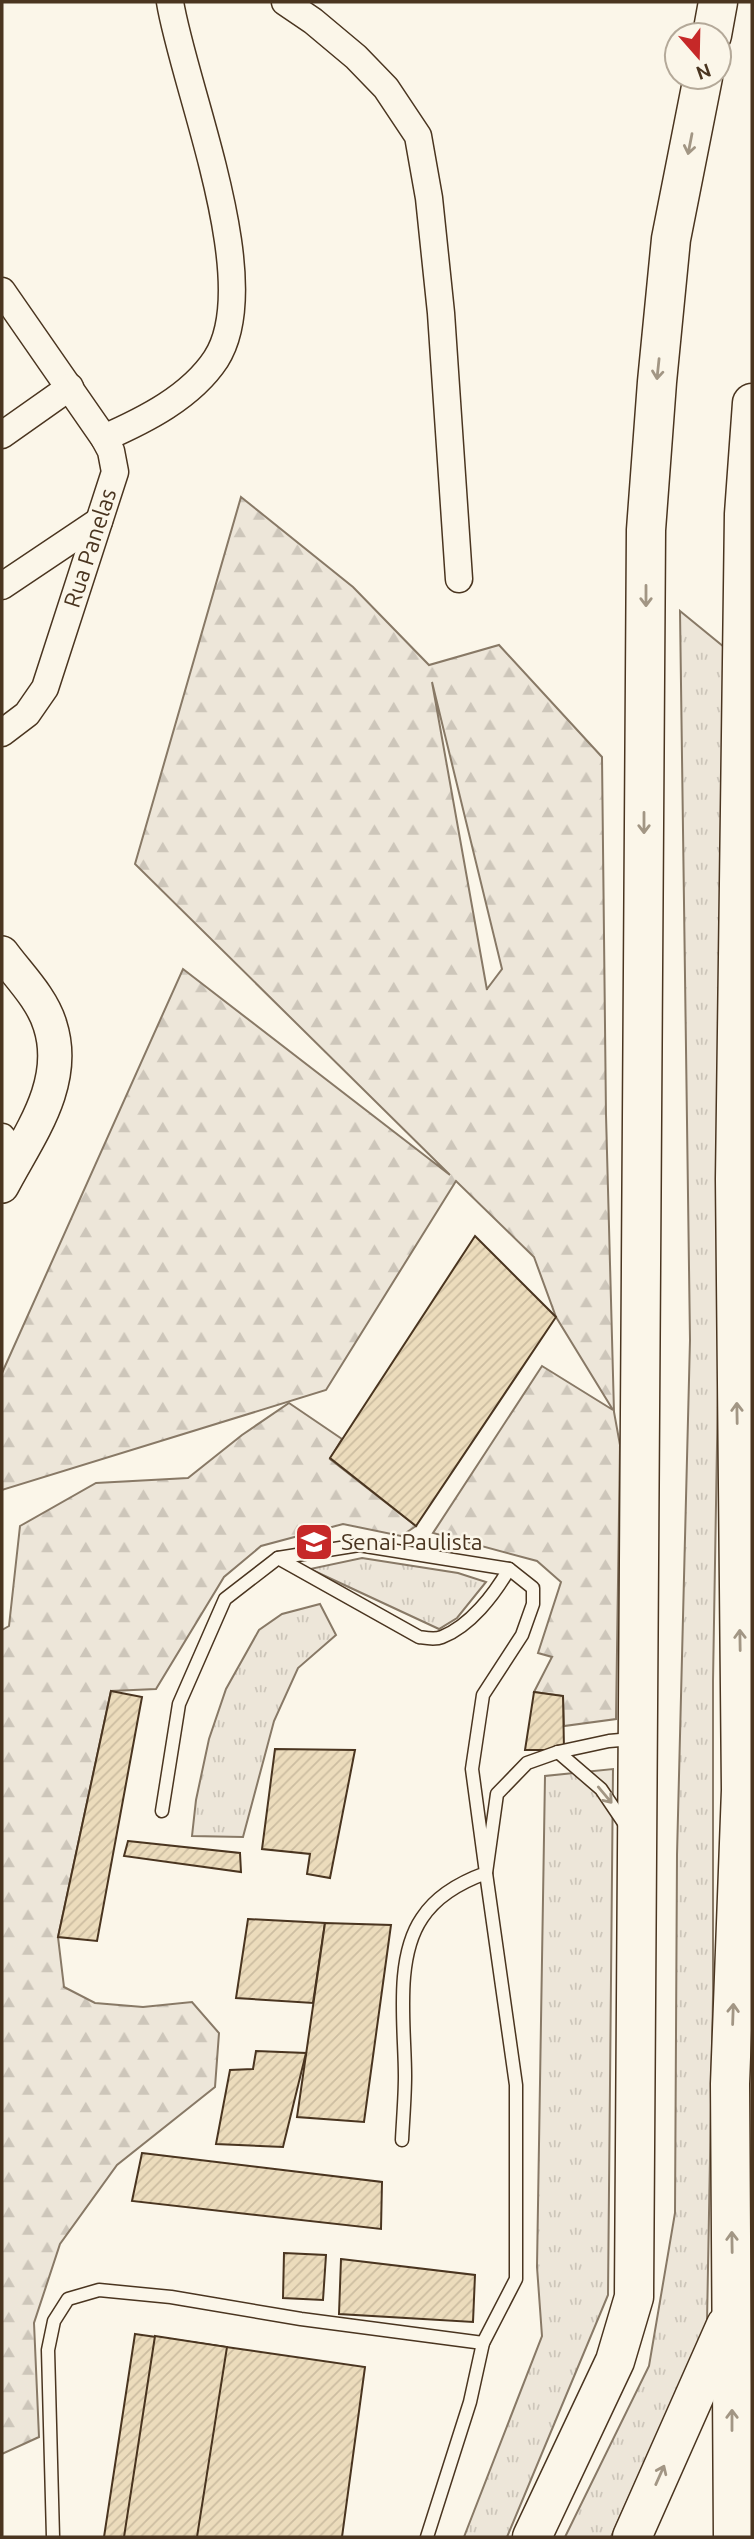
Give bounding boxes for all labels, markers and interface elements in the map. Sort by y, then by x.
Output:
north arrow [663,21,733,91]
text: N [693,59,714,85]
one-way arrow [683,132,697,155]
one-way arrow [651,357,664,380]
street label: Rua Panelas [59,485,121,611]
one-way arrow [639,584,653,607]
one-way arrow [637,812,651,835]
one-way arrow [730,1401,744,1424]
school or university icon: Senai Paulista [293,1521,335,1563]
place label: Senai Paulista [341,1529,482,1554]
one-way arrow [733,1629,747,1652]
one-way arrow [597,1786,612,1804]
one-way arrow [726,2003,739,2026]
one-way arrow [725,2231,739,2254]
one-way arrow [725,2409,739,2432]
one-way arrow [654,2465,667,2486]

